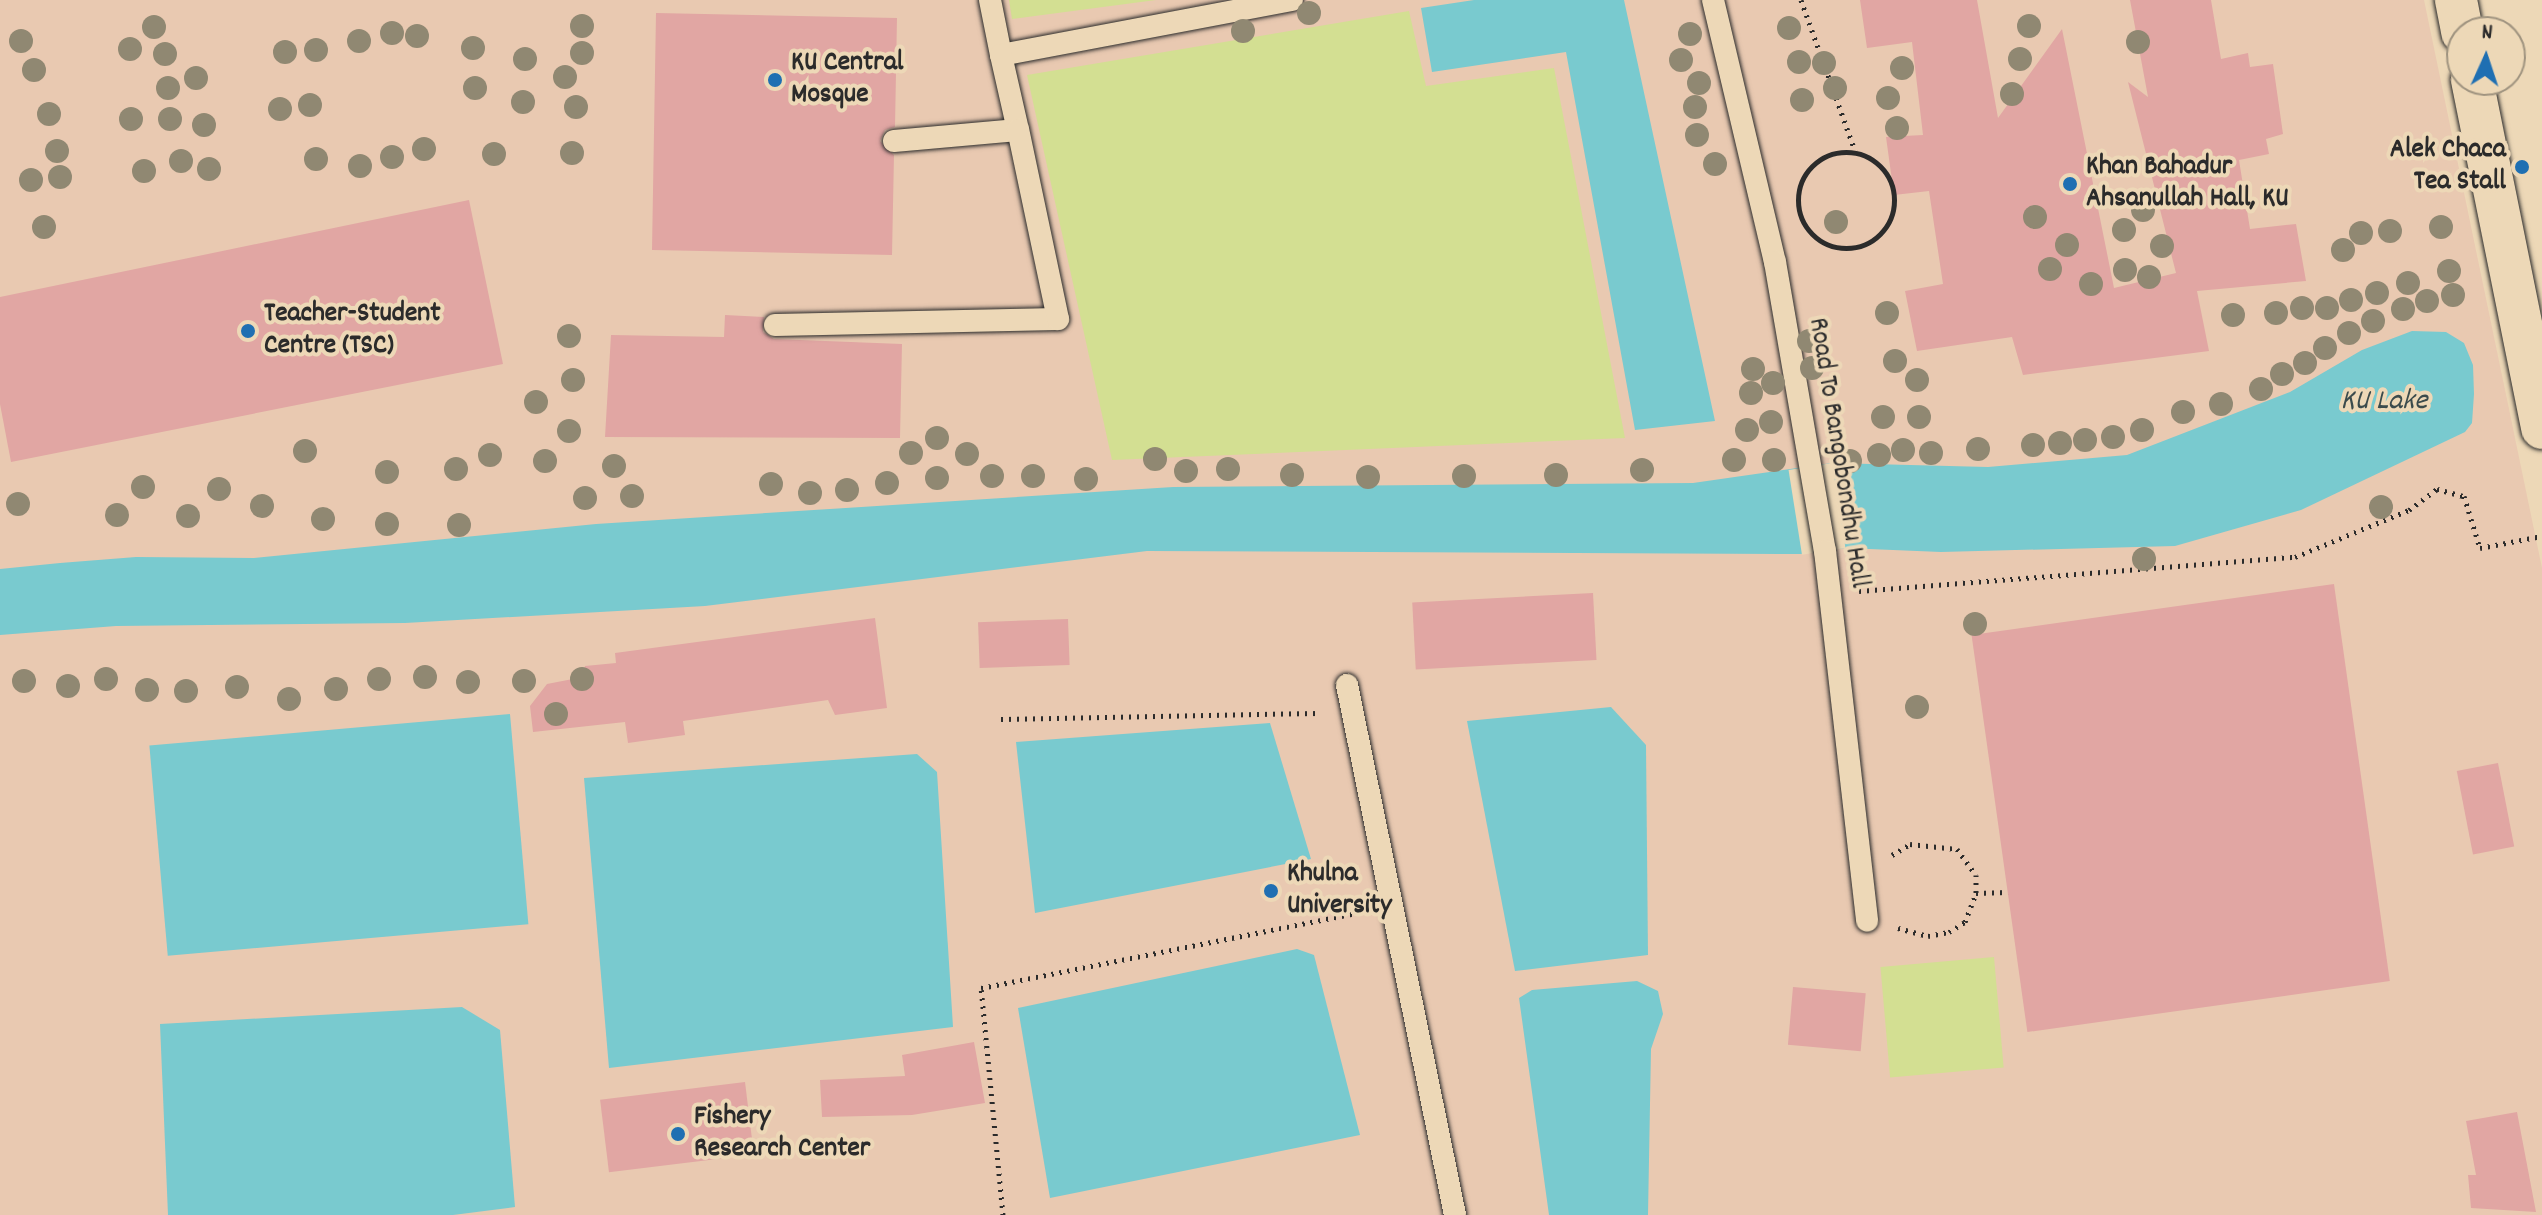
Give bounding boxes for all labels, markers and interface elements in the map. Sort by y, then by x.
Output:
north arrow [2446,16,2526,96]
text: N [2481,18,2493,49]
place label: KU Central Mosque [791,47,903,113]
marker: KU Central Mosque [766,71,784,89]
place label: Alek Chaca Tea Stall [2390,134,2506,200]
place label: Khan Bahadur Ahsanullah Hall, KU [2086,151,2289,217]
marker: Alek Chaca Tea Stall [2513,158,2531,176]
marker: Khan Bahadur Ahsanullah Hall, KU [2061,175,2079,193]
place label: Teacher-Student Centre (TSC) [264,298,440,364]
street label: Road To Bangobondhu Hall [1799,315,1875,591]
marker: Teacher-Student Centre (TSC) [239,322,257,340]
water label: KU Lake [2340,385,2428,421]
place label: Khulna University [1287,858,1392,924]
marker: Khulna University [1262,882,1280,900]
place label: Fishery Research Center [694,1101,870,1167]
marker: Fishery Research Center [669,1125,687,1143]

